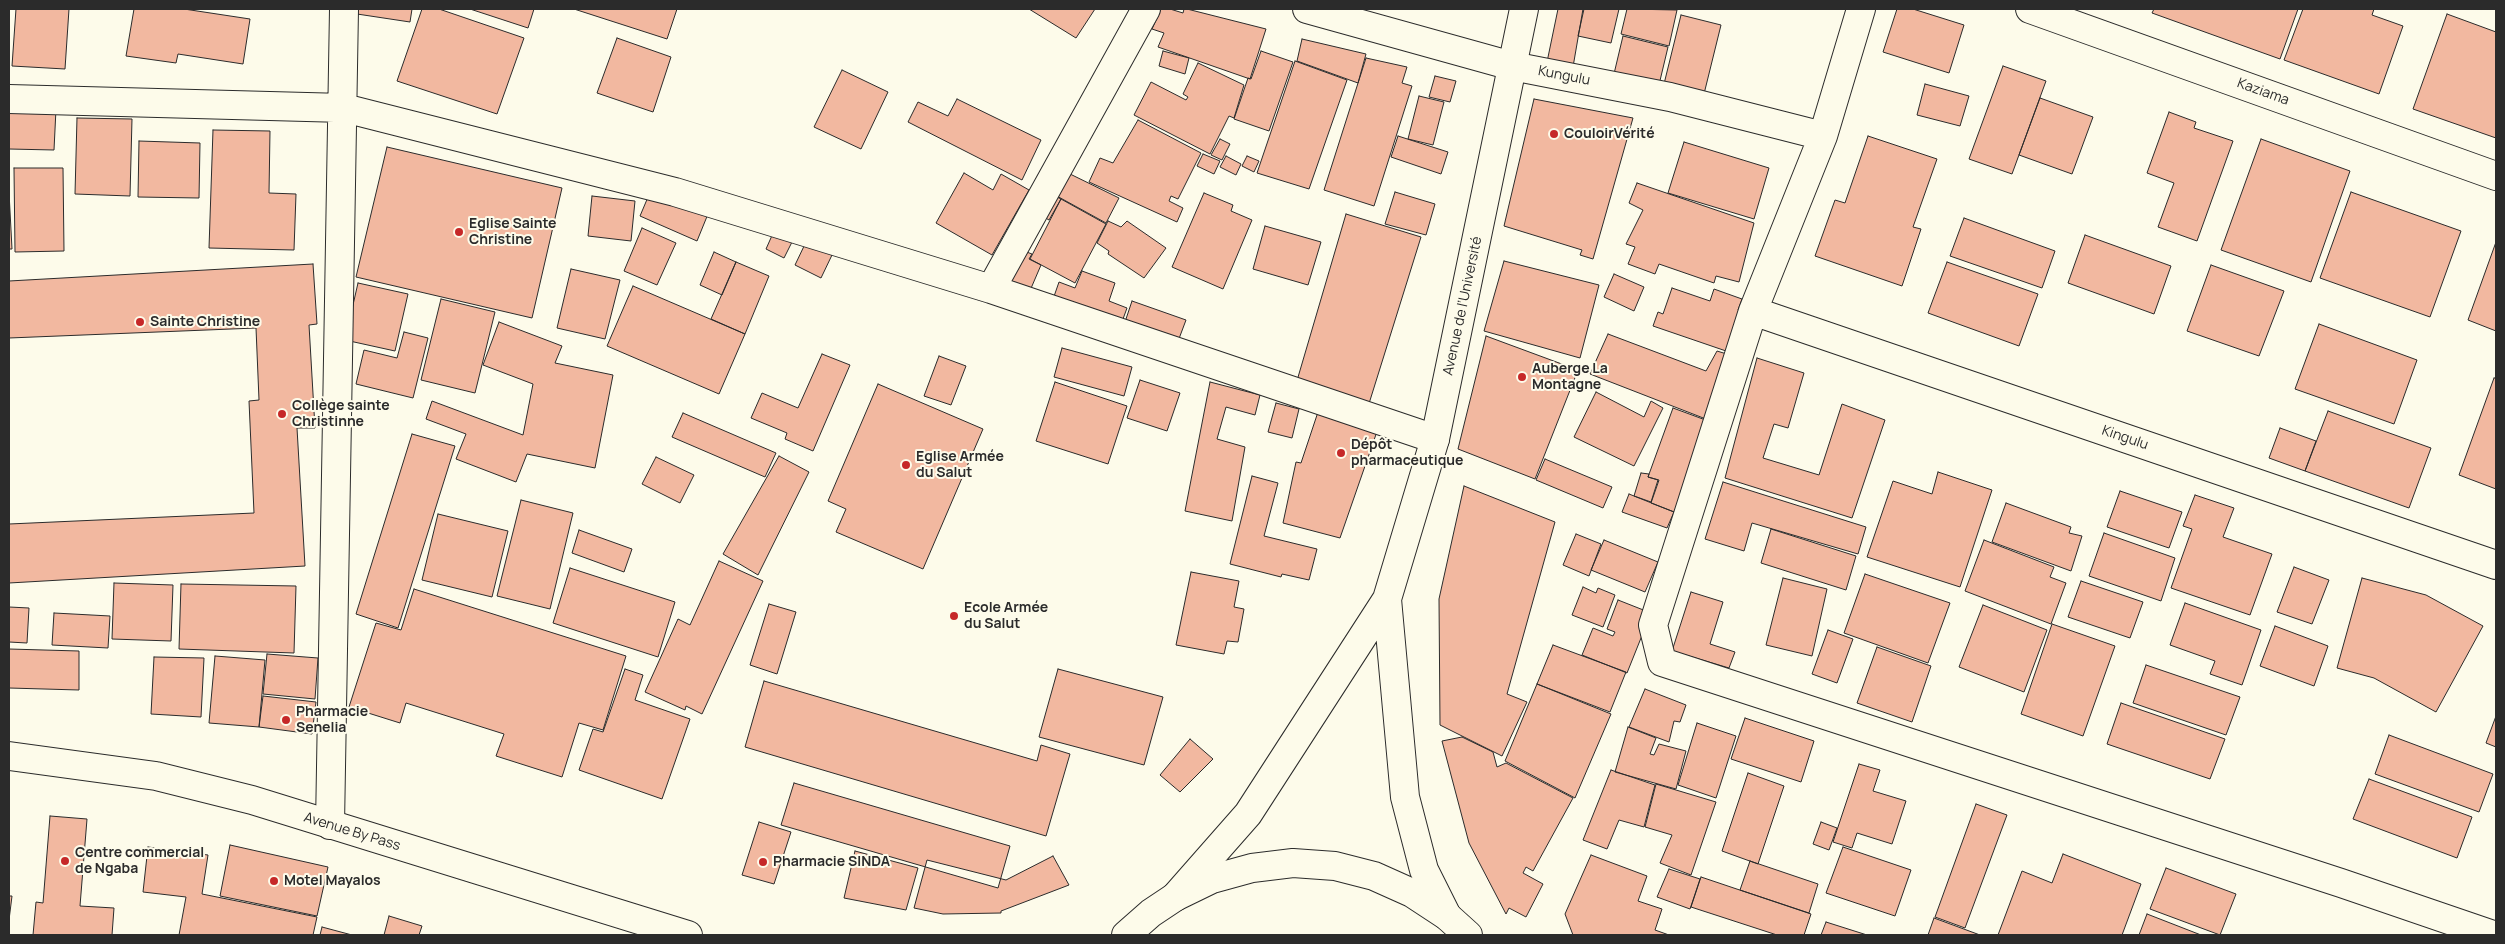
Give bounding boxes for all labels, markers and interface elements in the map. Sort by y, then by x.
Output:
street label: Kungulu [1537,63,1591,89]
street label: Kaziama [2235,75,2291,109]
place label: CouloirVérité [1564,126,1655,142]
marker: CouloirVérité [1548,128,1560,140]
place label: Eglise Sainte Christine [469,216,557,248]
marker: Eglise Sainte Christine [453,226,465,238]
street label: Avenue de l’Université [1440,235,1486,377]
place label: Sainte Christine [150,314,260,330]
marker: Sainte Christine [134,316,146,328]
place label: Auberge La Montagne [1532,361,1608,394]
marker: Auberge La Montagne [1516,371,1528,383]
place label: Collège sainte Christinne [292,398,390,431]
marker: Collège sainte Christinne [276,408,288,420]
street label: Kingulu [2100,422,2150,454]
place label: Dépôt pharmaceutique [1351,437,1464,470]
marker: Dépôt pharmaceutique [1335,447,1347,459]
place label: Eglise Armée du Salut [916,449,1004,482]
marker: Eglise Armée du Salut [900,459,912,471]
place label: Ecole Armée du Salut [964,600,1048,632]
marker: Ecole Armée du Salut [948,610,960,622]
place label: Pharmacie Senelia [296,704,368,736]
marker: Pharmacie Senelia [280,714,292,726]
street label: Avenue By Pass [302,809,402,855]
place label: Centre commercial de Ngaba [75,845,204,878]
place label: Pharmacie SINDA [773,854,890,870]
marker: Centre commercial de Ngaba [59,855,71,867]
marker: Pharmacie SINDA [757,856,769,868]
place label: Motel Mayalos [284,873,381,889]
marker: Motel Mayalos [268,875,280,887]

